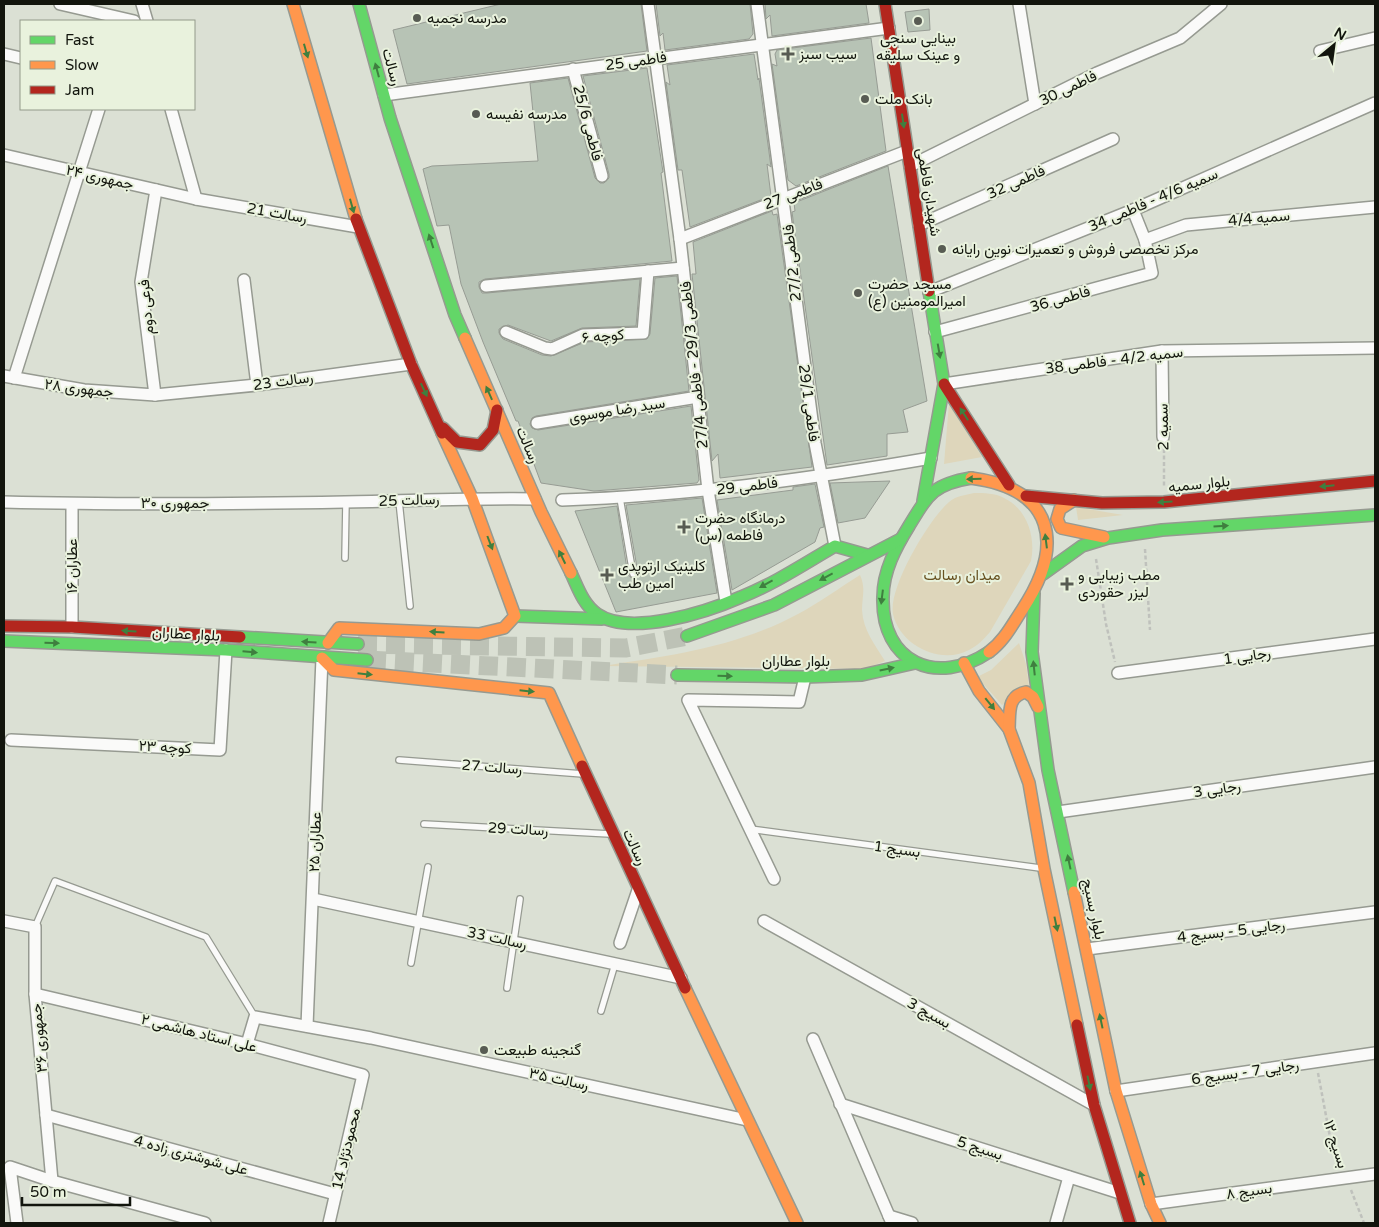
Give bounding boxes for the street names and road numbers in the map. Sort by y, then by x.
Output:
street label: رسالت [378,46,406,88]
street label: فاطمی 25 [604,48,668,75]
street label: فاطمی 30 [1036,66,1100,111]
street label: فاطمی 25/6 [568,83,607,163]
street label: شهیدان فاطمی [912,146,945,238]
street label: جمهوری ۲۴ [64,160,136,194]
street label: فاطمی 32 [984,161,1048,204]
street label: سمیه 4/6 - فاطمی 34 [1086,165,1221,236]
street label: فاطمی 27 [761,174,826,214]
street label: رسالت 21 [246,199,308,227]
street label: سمیه 4/4 [1227,206,1291,230]
street label: فاطمی 27/2 [779,223,806,302]
street label: فرعی دوم [135,278,158,336]
street label: فاطمی 29/3 - فاطمی 27/4 [676,280,713,450]
street label: فاطمی 36 [1028,282,1093,317]
street label: کوچه ۶ [581,325,625,348]
street label: سمیه 4/2 - فاطمی 38 [1044,343,1184,378]
street label: فاطمی 29/1 [794,363,823,443]
street label: رسالت 23 [252,368,314,394]
street label: جمهوری ۲۸ [43,375,114,402]
street label: سید رضا موسوی [568,393,667,427]
street label: سمیه 2 [1154,403,1172,451]
street label: رسالت [512,424,544,466]
street label: بلوار سمیه [1167,472,1231,496]
street label: فاطمی 29 [715,473,779,500]
street label: رسالت 25 [378,490,440,510]
street label: جمهوری ۳۰ [141,494,209,513]
street label: عطاران ۱۶ [63,538,81,594]
street label: بلوار عطاران [152,623,220,645]
street label: رجایی 1 [1222,644,1272,669]
street label: بلوار عطاران [762,652,830,670]
street label: کوچه ۲۳ [138,737,192,758]
street label: رسالت 27 [461,756,523,778]
street label: رجایی 3 [1192,777,1242,802]
street label: عطاران ۲۵ [305,811,325,872]
street label: رسالت 29 [487,818,549,840]
street label: رسالت [619,826,651,868]
street label: بسیج 1 [872,837,922,863]
street label: بلوار بسیج [1077,877,1109,942]
street label: رجایی 5 - بسیج 4 [1176,915,1286,949]
street label: رسالت 33 [465,923,529,953]
street label: بسیج 3 [903,994,954,1034]
street label: جمهوری ۳۶ [27,1002,52,1073]
street label: علی استاد هاشمی ۲ [139,1010,259,1057]
street label: رجایی 7 - بسیج 6 [1190,1056,1300,1090]
street label: رسالت ۳۵ [527,1064,591,1094]
street label: محمودنژاد 14 [328,1106,364,1192]
street label: بسیج ۱۲ [1318,1118,1352,1171]
street label: علی شوشتری زاده 4 [132,1131,250,1180]
street label: بسیج 5 [954,1132,1005,1166]
street label: بسیج ۸ [1225,1179,1274,1205]

